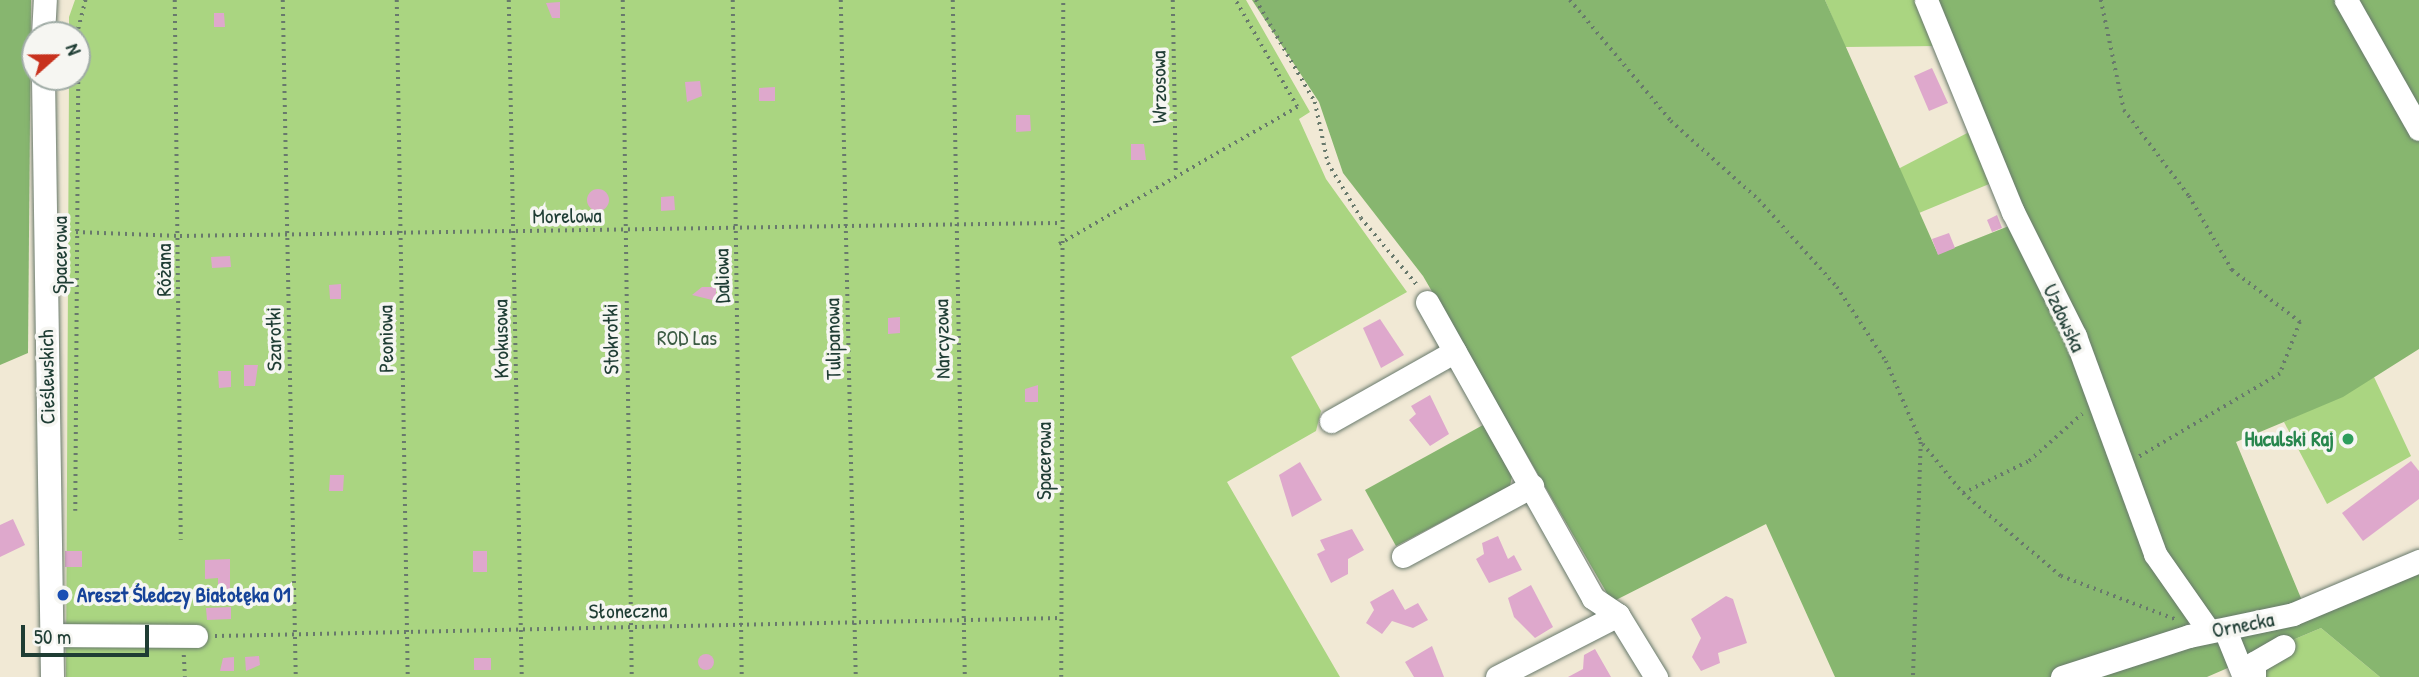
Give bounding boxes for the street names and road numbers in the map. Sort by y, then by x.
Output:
street label: Wrzosowa [1146,50,1172,124]
street label: Morelowa [532,203,602,229]
street label: Spacerowa [47,216,73,294]
street label: Różana [151,244,177,296]
street label: Daliowa [709,248,735,304]
street label: Uzdowska [2037,280,2091,356]
street label: Tulipanowa [820,298,846,380]
street label: Krokusowa [488,299,514,379]
street label: Narcyzowa [929,299,955,379]
street label: Stokrotki [598,303,624,375]
street label: Peoniowa [373,305,399,373]
street label: Szarotki [261,307,287,371]
street label: Cieślewskich [34,329,60,425]
street label: Spacerowa [1031,422,1057,500]
street label: Słoneczna [588,598,668,624]
street label: Ornecka [2210,607,2276,643]

